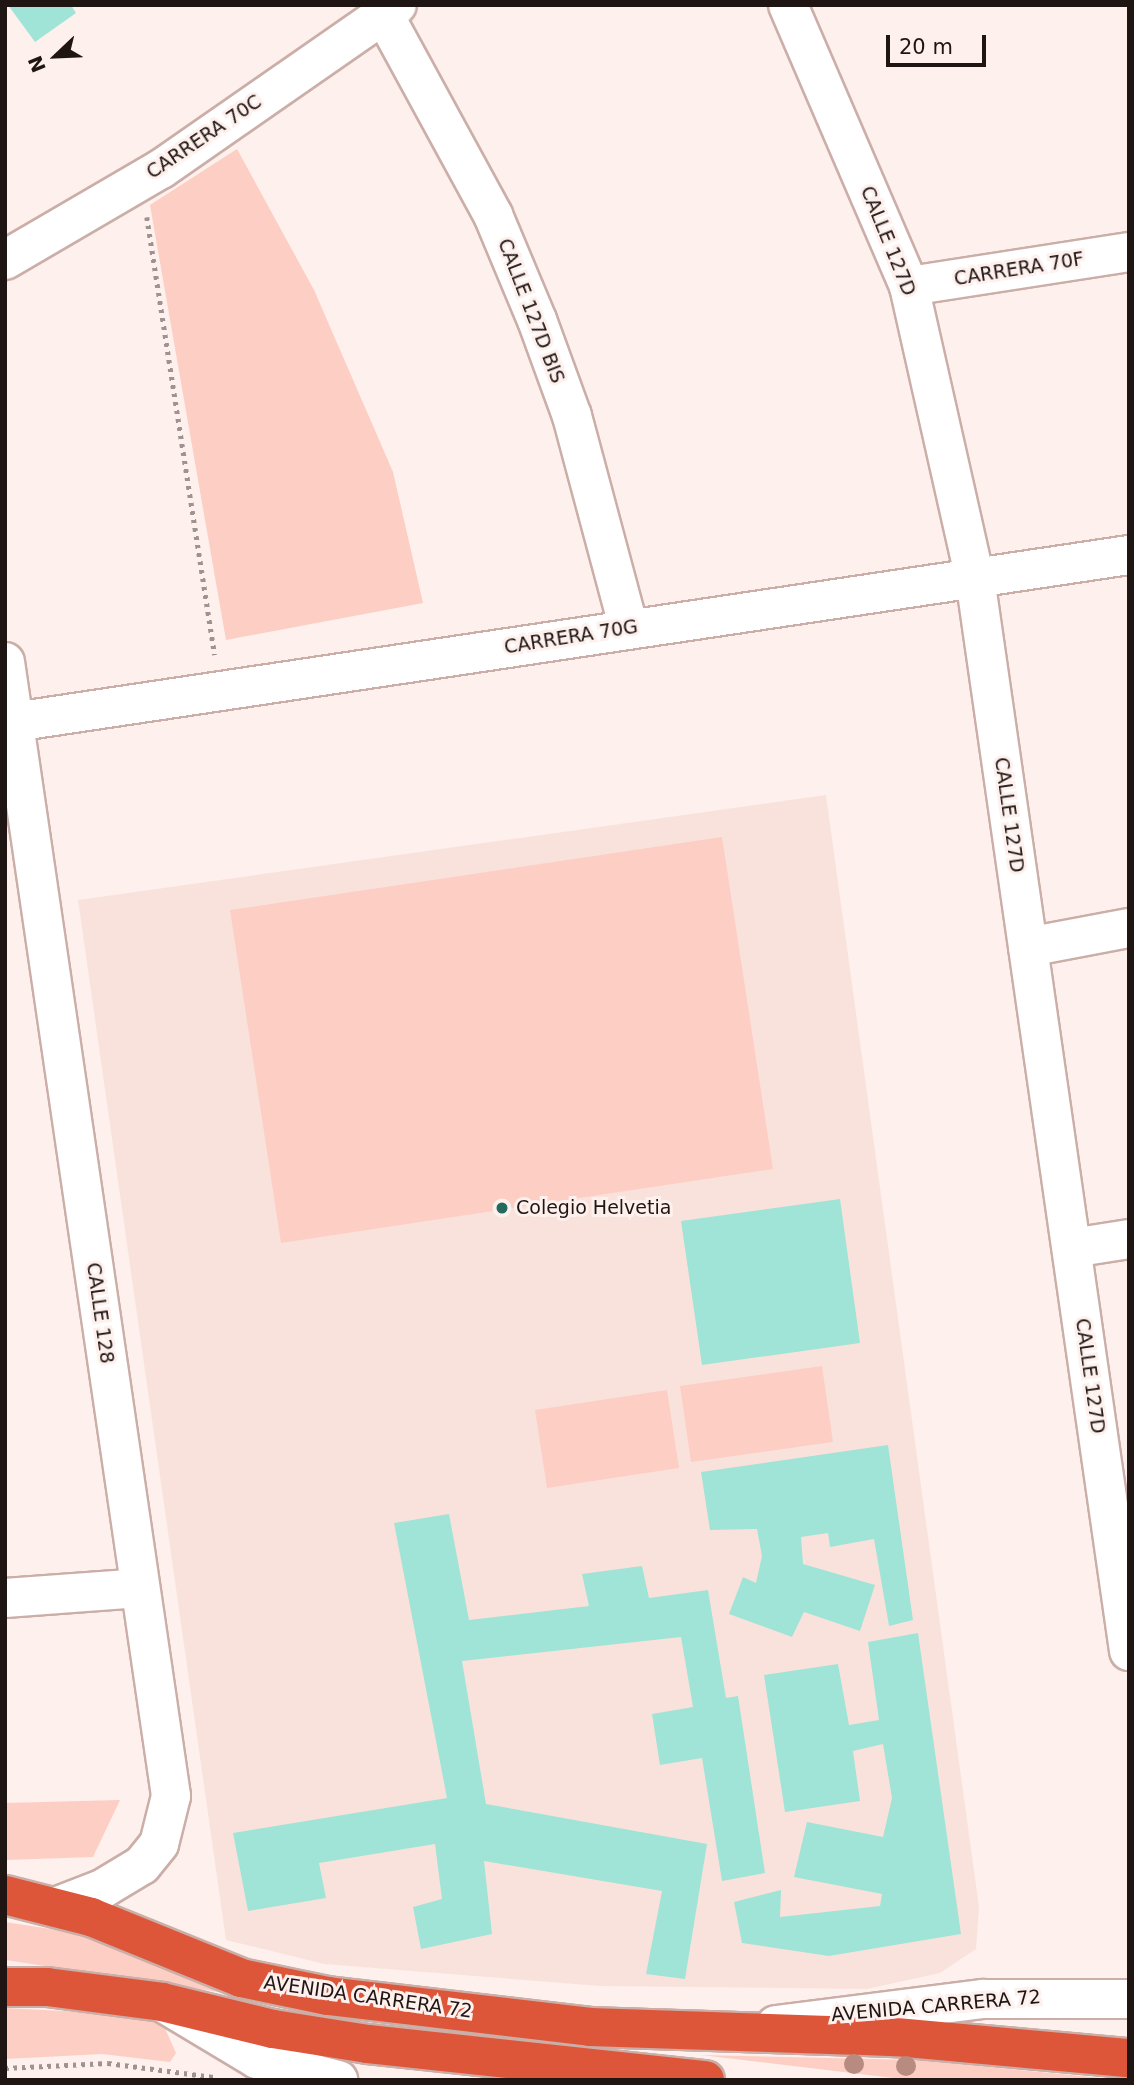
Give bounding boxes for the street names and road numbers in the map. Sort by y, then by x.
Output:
street label: CARRERA 70C [142,90,266,184]
street label: CALLE 127D [856,183,920,299]
street label: CALLE 127D BIS [493,235,569,387]
street label: CARRERA 70F [952,247,1086,291]
street label: CARRERA 70G [503,615,639,659]
street label: CALLE 127D [990,756,1028,874]
street label: CALLE 128 [82,1261,118,1365]
street label: CALLE 127D [1071,1317,1109,1435]
street label: AVENIDA CARRERA 72 [262,1971,474,2023]
street label: AVENIDA CARRERA 72 [830,1985,1042,2027]

